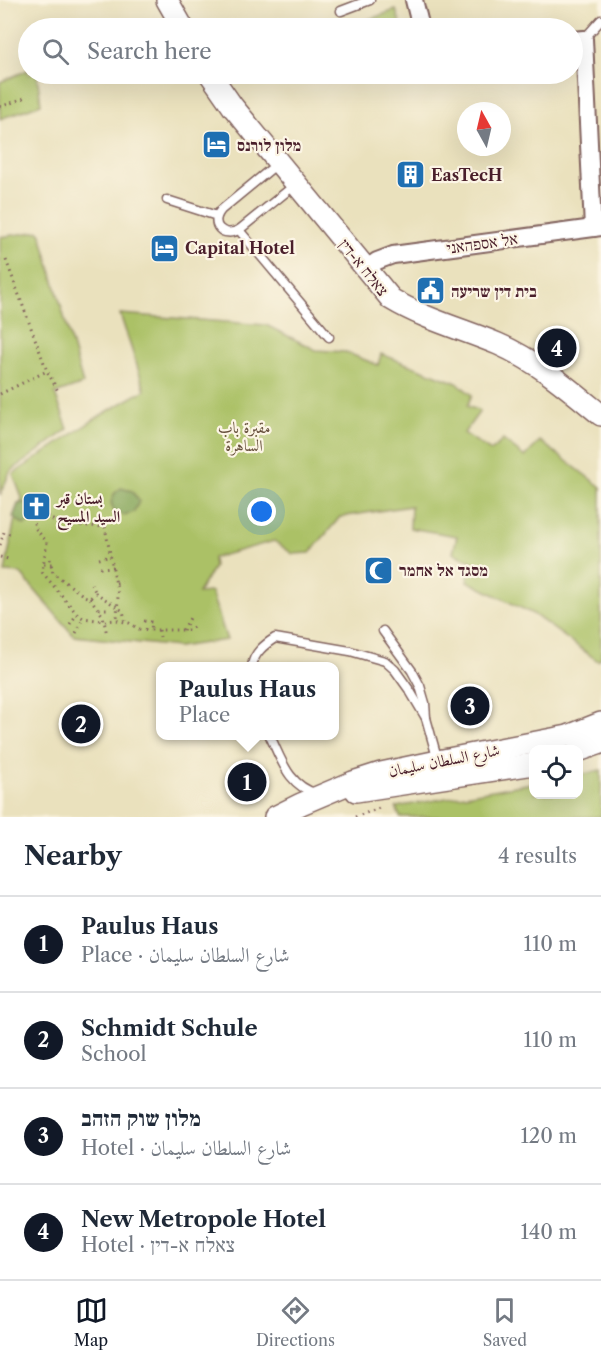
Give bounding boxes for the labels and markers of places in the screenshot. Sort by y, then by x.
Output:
hotel icon: מלון לורנס [200,129,232,161]
place label: מלון לורנס [237,135,301,155]
building icon: EasTecH [394,159,426,191]
place label: EasTecH [431,165,502,185]
hotel icon: Capital Hotel [148,232,180,264]
place label: Capital Hotel [185,238,295,258]
public building icon: בית דין שריעה [414,275,446,307]
place label: בית דין שריעה [451,281,537,301]
pin: 4 [538,326,576,370]
place label: بستان قبر السيد المسيح [55,488,120,531]
church icon: بستان قبر السيد المسيح [20,491,52,523]
mosque icon: מסגד אל אחמר [362,554,394,586]
place label: מסגד אל אחמר [399,560,488,580]
pin: 3 [450,684,490,728]
pin: 2 [62,702,100,746]
pin: 1 [228,760,266,804]

